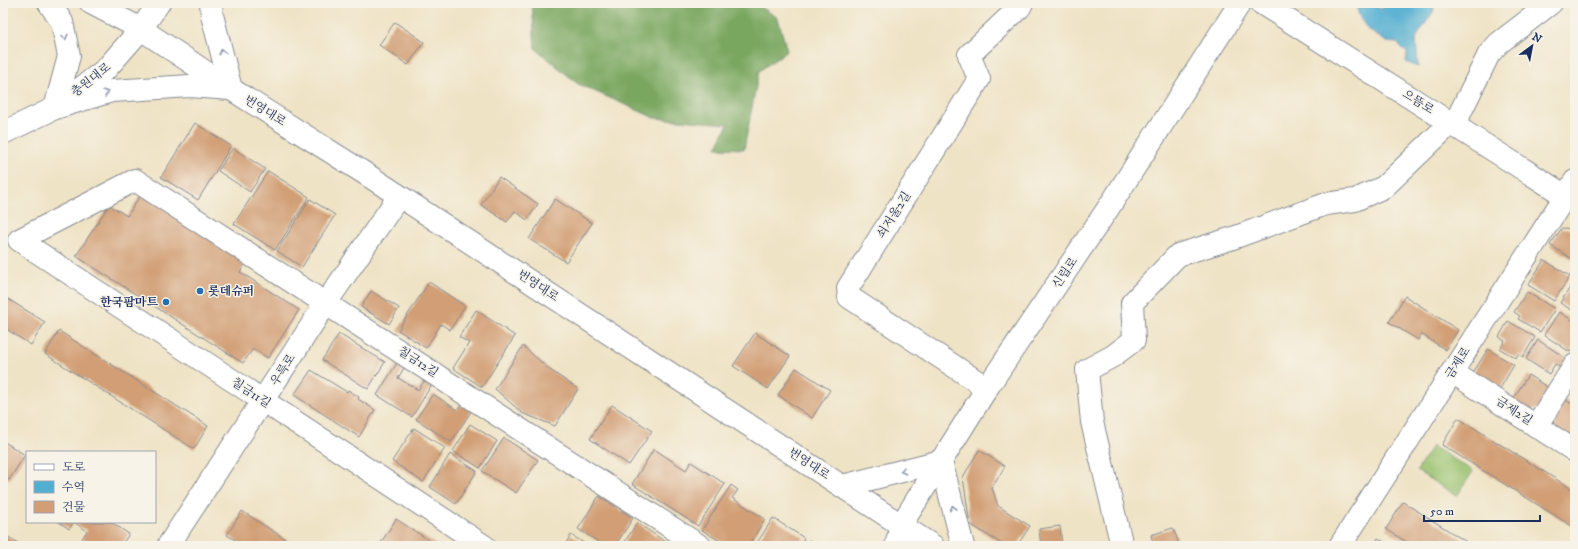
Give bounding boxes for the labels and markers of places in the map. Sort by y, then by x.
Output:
place label: 롯데슈퍼 [208,284,254,299]
marker: 롯데슈퍼 [195,286,205,296]
place label: 한국팜마트 [100,295,158,310]
marker: 한국팜마트 [161,297,171,307]

